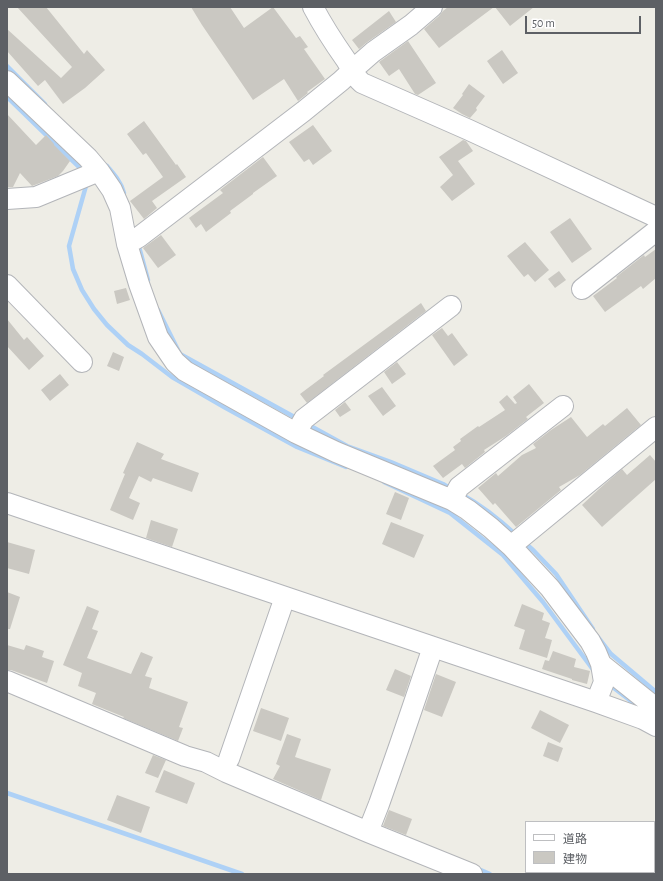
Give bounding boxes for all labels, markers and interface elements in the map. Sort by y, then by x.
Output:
scale bar [527,8,643,34]
text: 50 m [532,17,555,29]
legend [525,821,655,873]
text: 道路 [563,833,587,845]
text: 建物 [563,853,587,865]

